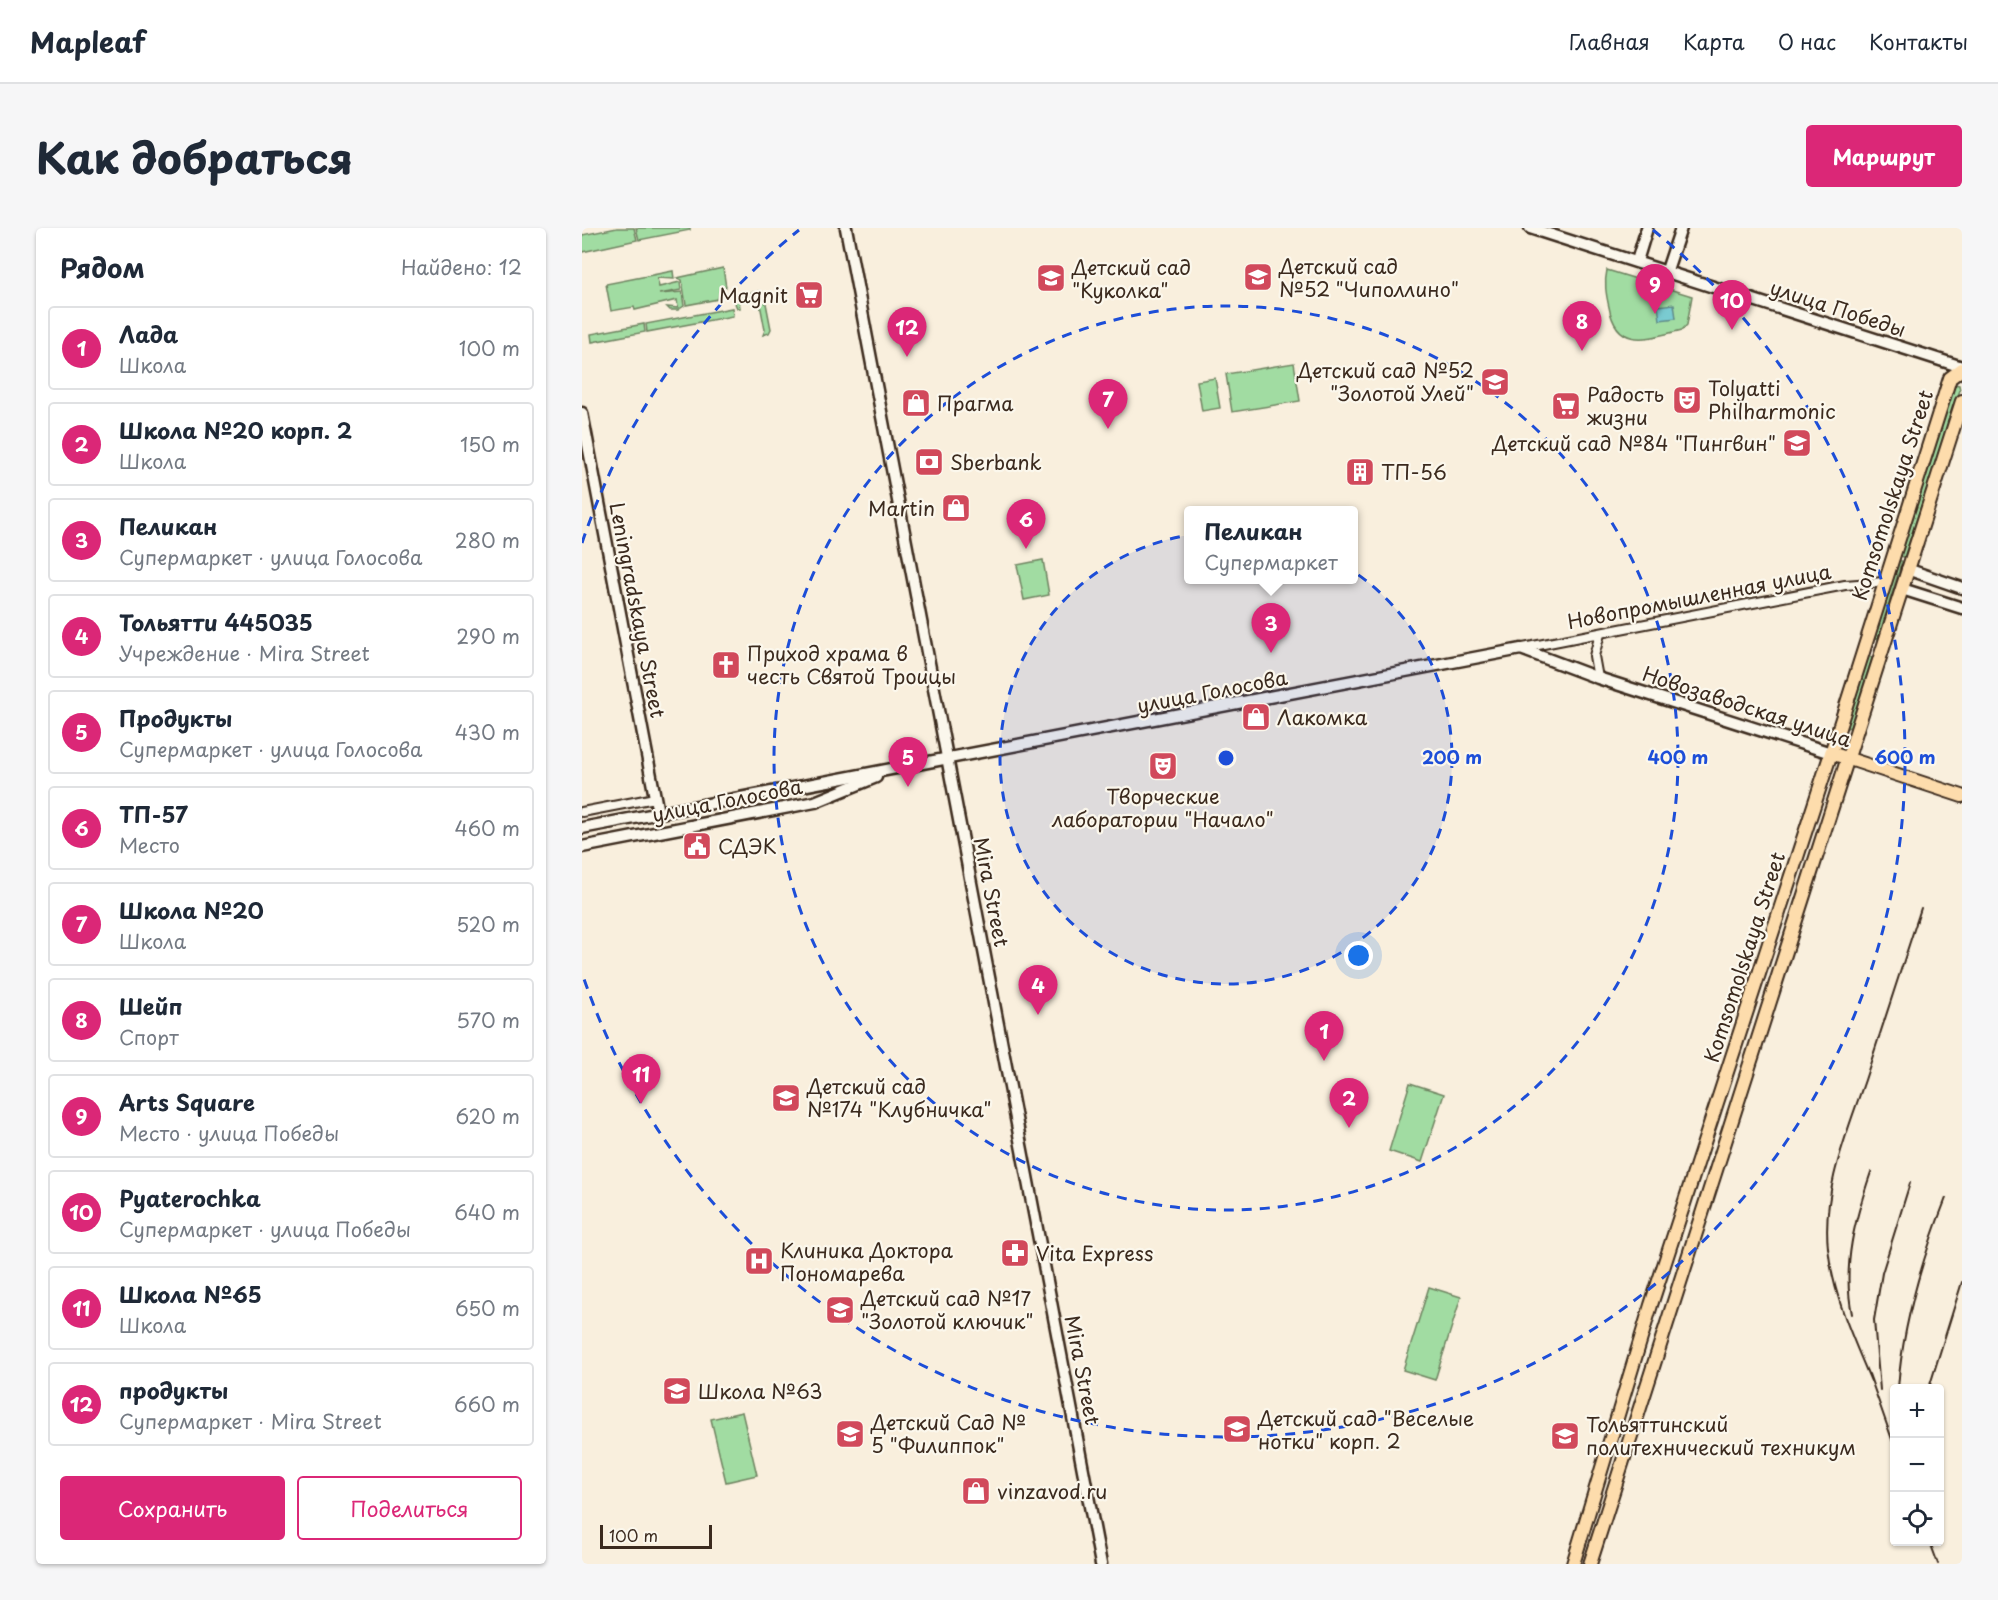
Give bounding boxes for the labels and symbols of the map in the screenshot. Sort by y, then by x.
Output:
place label: Детский сад №52 "Чиполлино" [1278,251,1459,304]
place label: Детский сад "Куколка" [1071,252,1191,305]
school or university icon: Детский сад №52 "Чиполлино" [1242,261,1274,293]
school or university icon: Детский сад "Куколка" [1035,262,1067,294]
pin: 9 [1636,264,1674,314]
street label: улица Победы [1766,272,1910,344]
supermarket icon: Magnit [793,279,825,311]
place label: Magnit [719,280,788,310]
pin: 10 [1712,280,1752,330]
pin: 8 [1562,302,1602,351]
pin: 12 [888,308,926,357]
place label: Детский сад №52 "Золотой Улей" [1296,355,1474,408]
school or university icon: Детский сад №52 "Золотой Улей" [1479,366,1511,398]
place label: Tolyatti Philharmonic [1708,373,1836,426]
place label: Радость жизни [1586,379,1664,432]
pin: 7 [1088,380,1128,429]
theatre icon: Tolyatti Philharmonic [1671,384,1703,416]
street label: Komsomolskaya Street [1844,386,1940,604]
shop icon: Прагма [900,387,932,419]
place label: Прагма [937,388,1014,418]
supermarket icon: Радость жизни [1550,390,1582,422]
school or university icon: Детский сад №84 "Пингвин" [1781,427,1813,459]
place label: Детский сад №84 "Пингвин" [1491,428,1776,458]
bank icon: Sberbank [913,446,945,478]
place label: Sberbank [950,447,1042,477]
building icon: ТП-56 [1344,456,1376,488]
place label: ТП-56 [1381,457,1447,487]
shop icon: Martin [940,492,972,524]
place label: Martin [868,493,935,523]
street label: Leningradskaya Street [602,500,674,720]
pin: 6 [1006,500,1046,549]
street label: Новопромышленная улица [1565,556,1834,636]
pin: 3 [1252,604,1290,653]
place label: Приход храма в честь Святой Троицы [747,638,956,691]
church icon: Приход храма в честь Святой Троицы [710,649,742,681]
street label: Новозаводская улица [1639,658,1856,754]
street label: улица Голосова [1134,662,1290,720]
shop icon: Лакомка [1240,701,1272,733]
place label: Лакомка [1277,702,1368,732]
pin: 5 [888,738,928,787]
text: 200 m [1422,743,1482,770]
text: 400 m [1648,743,1708,770]
text: 600 m [1874,743,1936,770]
centre of rings [1216,748,1236,768]
theatre icon: Творческие лаборатории "Начало" [1147,750,1179,782]
street label: улица Голосова [649,771,805,829]
place label: Творческие лаборатории "Начало" [1051,781,1274,834]
public building icon: СДЭК [681,830,713,862]
place label: СДЭК [718,831,777,861]
street label: Mira Street [967,835,1017,949]
street label: Komsomolskaya Street [1696,848,1792,1066]
your location [1344,941,1373,970]
pin: 4 [1018,966,1058,1015]
pin: 1 [1304,1012,1344,1061]
pin: 11 [622,1054,660,1104]
place label: Детский сад №174 "Клубничка" [806,1071,992,1124]
pin: 2 [1330,1078,1368,1128]
school or university icon: Детский сад №174 "Клубничка" [770,1082,802,1114]
place label: Клиника Доктора Пономарева [780,1235,953,1288]
pharmacy icon: Vita Express [999,1237,1031,1269]
place label: Vita Express [1036,1238,1153,1268]
hospital icon: Клиника Доктора Пономарева [743,1245,775,1277]
place label: Детский сад №17 "Золотой ключик" [860,1283,1034,1336]
school or university icon: Детский сад №17 "Золотой ключик" [824,1294,856,1326]
street label: Mira Street [1058,1313,1108,1427]
school or university icon: Школа №63 [661,1375,693,1407]
place label: Школа №63 [698,1376,822,1406]
place label: Детский сад "Веселые нотки" корп. 2 [1257,1403,1474,1456]
place label: Детский Сад № 5 "Филиппок" [870,1407,1026,1460]
place label: Тольяттинский политехнический техникум [1586,1409,1856,1462]
school or university icon: Детский сад "Веселые нотки" корп. 2 [1221,1413,1253,1445]
school or university icon: Детский Сад № 5 "Филиппок" [834,1418,866,1450]
school or university icon: Тольяттинский политехнический техникум [1549,1420,1581,1452]
shop icon: vinzavod.ru [960,1475,992,1507]
place label: vinzavod.ru [997,1476,1107,1506]
scale bar [600,1522,712,1550]

